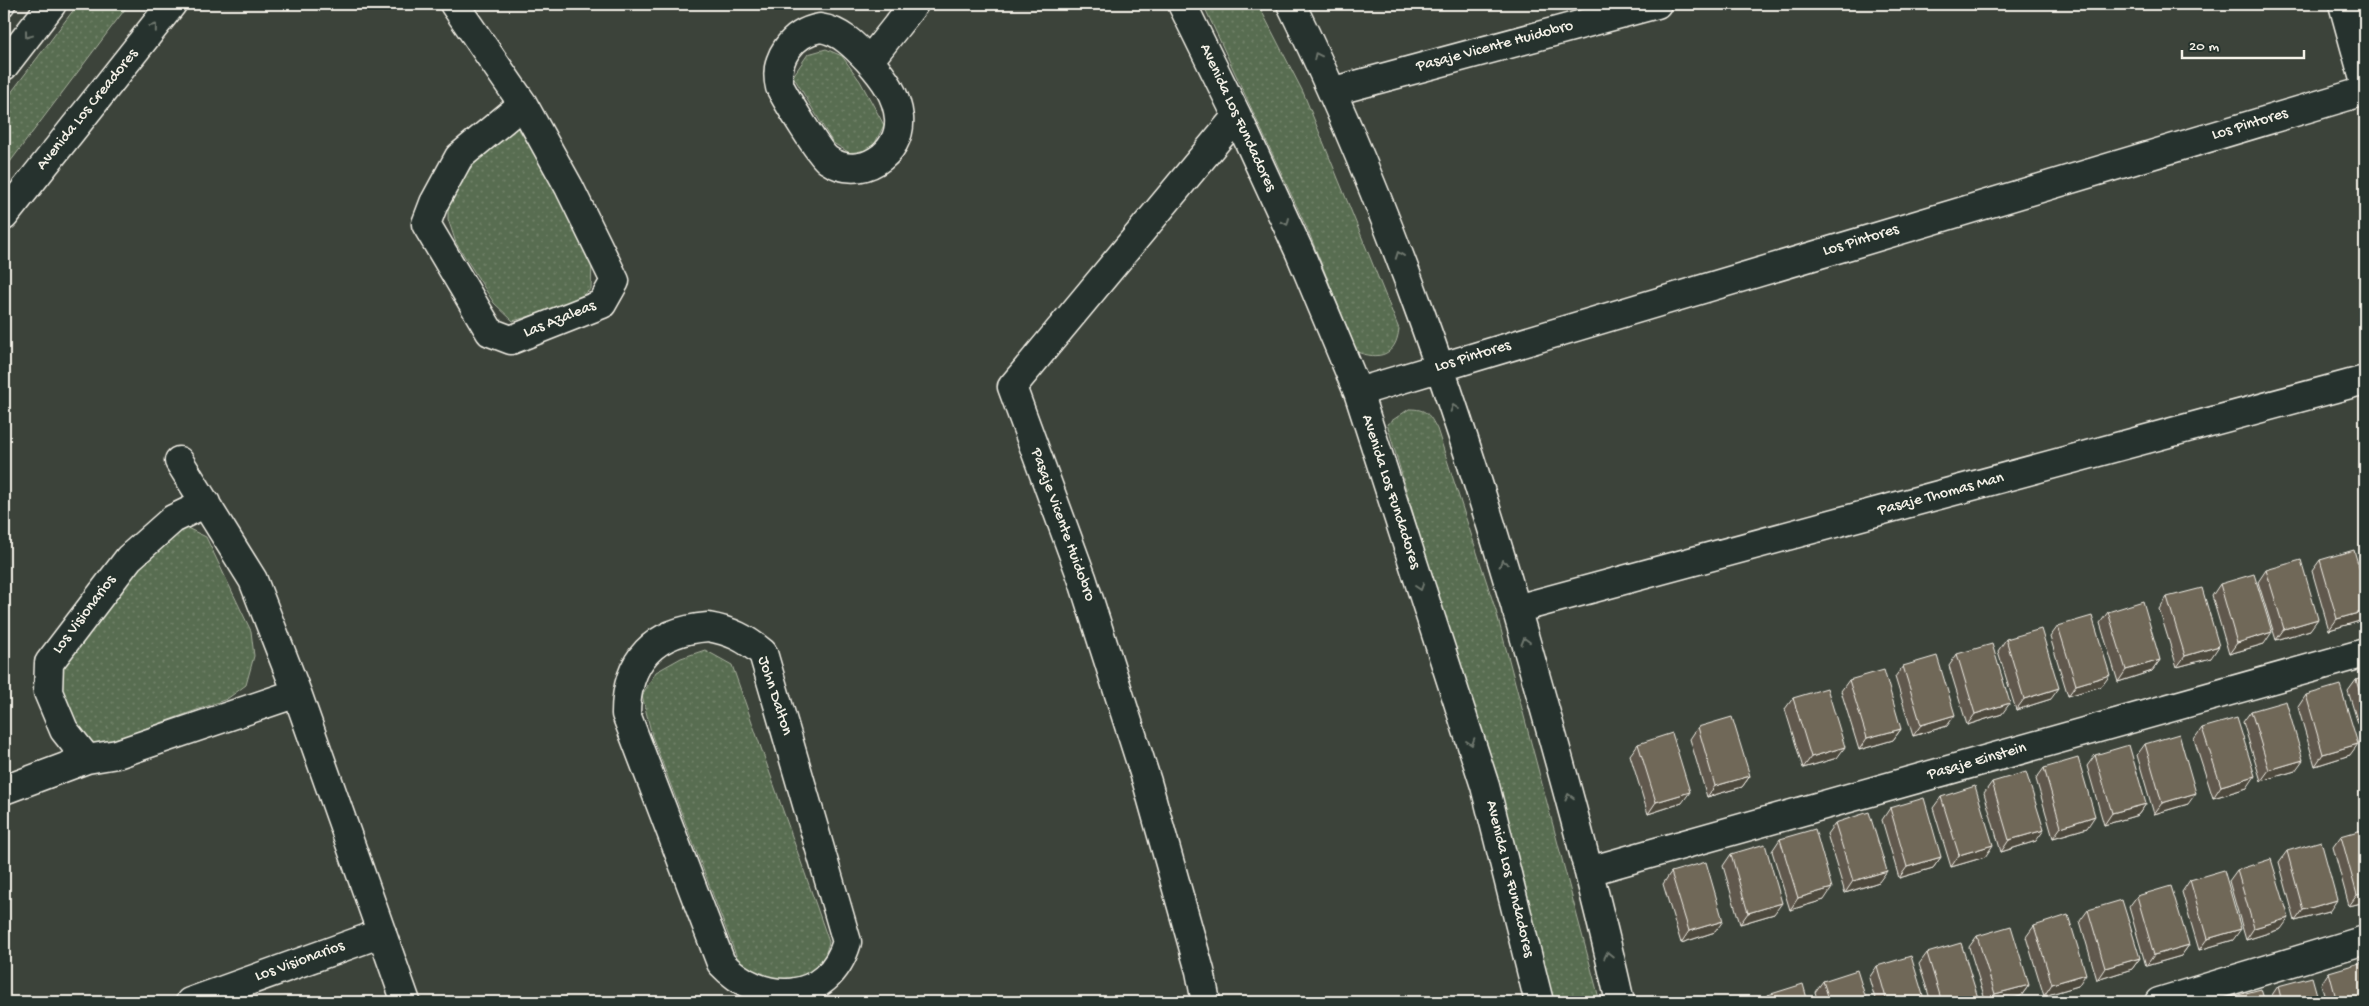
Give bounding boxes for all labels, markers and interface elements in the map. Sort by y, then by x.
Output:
street label: Pasaje Vicente Huidobro [1414,17,1576,77]
one-way arrow [148,23,157,33]
scale bar [2182,28,2304,60]
one-way arrow [25,29,33,38]
text: 20 m [2189,38,2219,56]
street label: Avenida Los Fundadores [1194,41,1280,196]
street label: Avenida Los Creadores [33,45,143,175]
one-way arrow [1312,52,1323,61]
street label: Los Pintores [2210,104,2291,146]
one-way arrow [1279,217,1290,226]
street label: Los Pintores [1821,220,1902,262]
one-way arrow [1395,251,1405,259]
street label: Las Azaleas [521,296,600,343]
street label: Los Pintores [1433,336,1514,378]
one-way arrow [1450,404,1460,412]
street label: Avenida Los Fundadores [1356,413,1424,572]
street label: Pasaje Vicente Huidobro [1025,445,1099,604]
street label: Pasaje Thomas Man [1875,469,2007,521]
one-way arrow [1498,559,1508,567]
street label: Los Visionarios [49,571,121,658]
one-way arrow [1414,583,1424,591]
one-way arrow [1521,637,1531,645]
street label: John Dalton [752,654,796,738]
one-way arrow [1465,737,1475,745]
street label: Pasaje Einstein [1924,739,2029,785]
one-way arrow [1564,793,1575,802]
street label: Avenida Los Fundadores [1480,799,1538,960]
street label: Los Visionarios [253,937,348,987]
one-way arrow [1604,951,1614,959]

